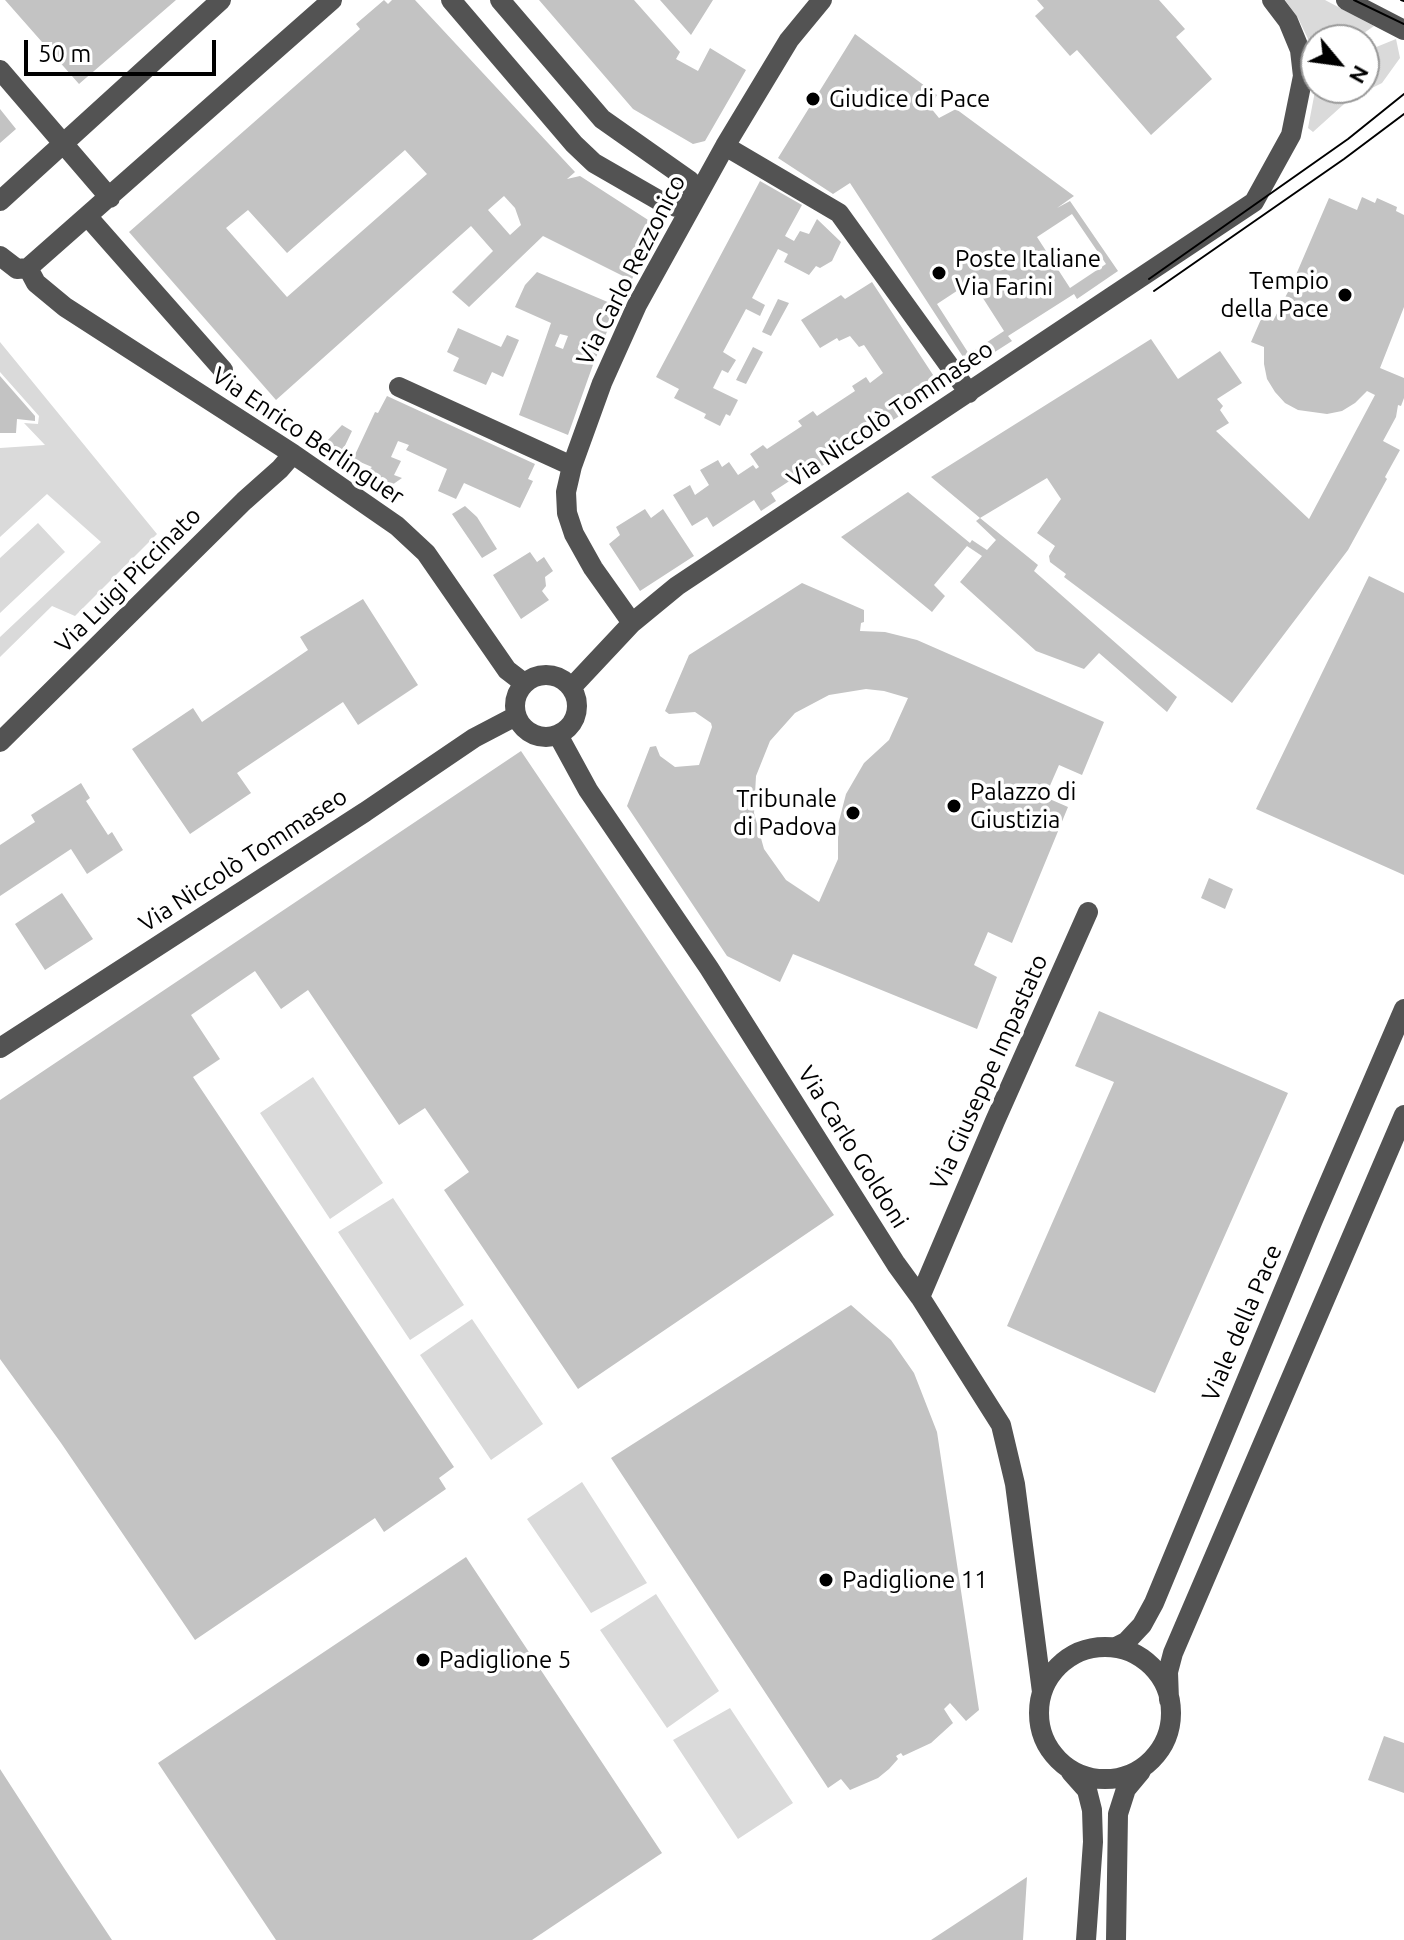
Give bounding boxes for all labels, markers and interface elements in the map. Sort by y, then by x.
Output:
scale bar [28,24,220,74]
north arrow [1300,24,1380,104]
text: 50 m [38,40,91,67]
text: N [1345,62,1375,88]
place label: Giudice di Pace [829,85,990,113]
marker: Giudice di Pace [804,90,822,108]
street label: Via Carlo Rezzonico [570,170,692,370]
place label: Poste Italiane Via Farini [955,245,1101,301]
marker: Poste Italiane Via Farini [930,264,948,282]
place label: Tempio della Pace [1220,267,1329,323]
marker: Tempio della Pace [1336,286,1354,304]
street label: Via Niccolò Tommaseo [781,334,999,494]
street label: Via Enrico Berlinguer [206,361,410,511]
street label: Via Luigi Piccinato [49,501,207,659]
place label: Palazzo di Giustizia [970,778,1076,834]
street label: Via Niccolò Tommaseo [134,782,352,938]
place label: Tribunale di Padova [733,785,837,841]
marker: Palazzo di Giustizia [945,797,963,815]
marker: Tribunale di Padova [844,804,862,822]
street label: Via Giuseppe Impastato [924,950,1054,1194]
street label: Via Carlo Goldoni [792,1061,914,1233]
street label: Viale della Pace [1196,1240,1288,1406]
place label: Padiglione 11 [842,1566,988,1594]
marker: Padiglione 11 [817,1571,835,1589]
place label: Padiglione 5 [439,1646,571,1674]
marker: Padiglione 5 [414,1651,432,1669]

